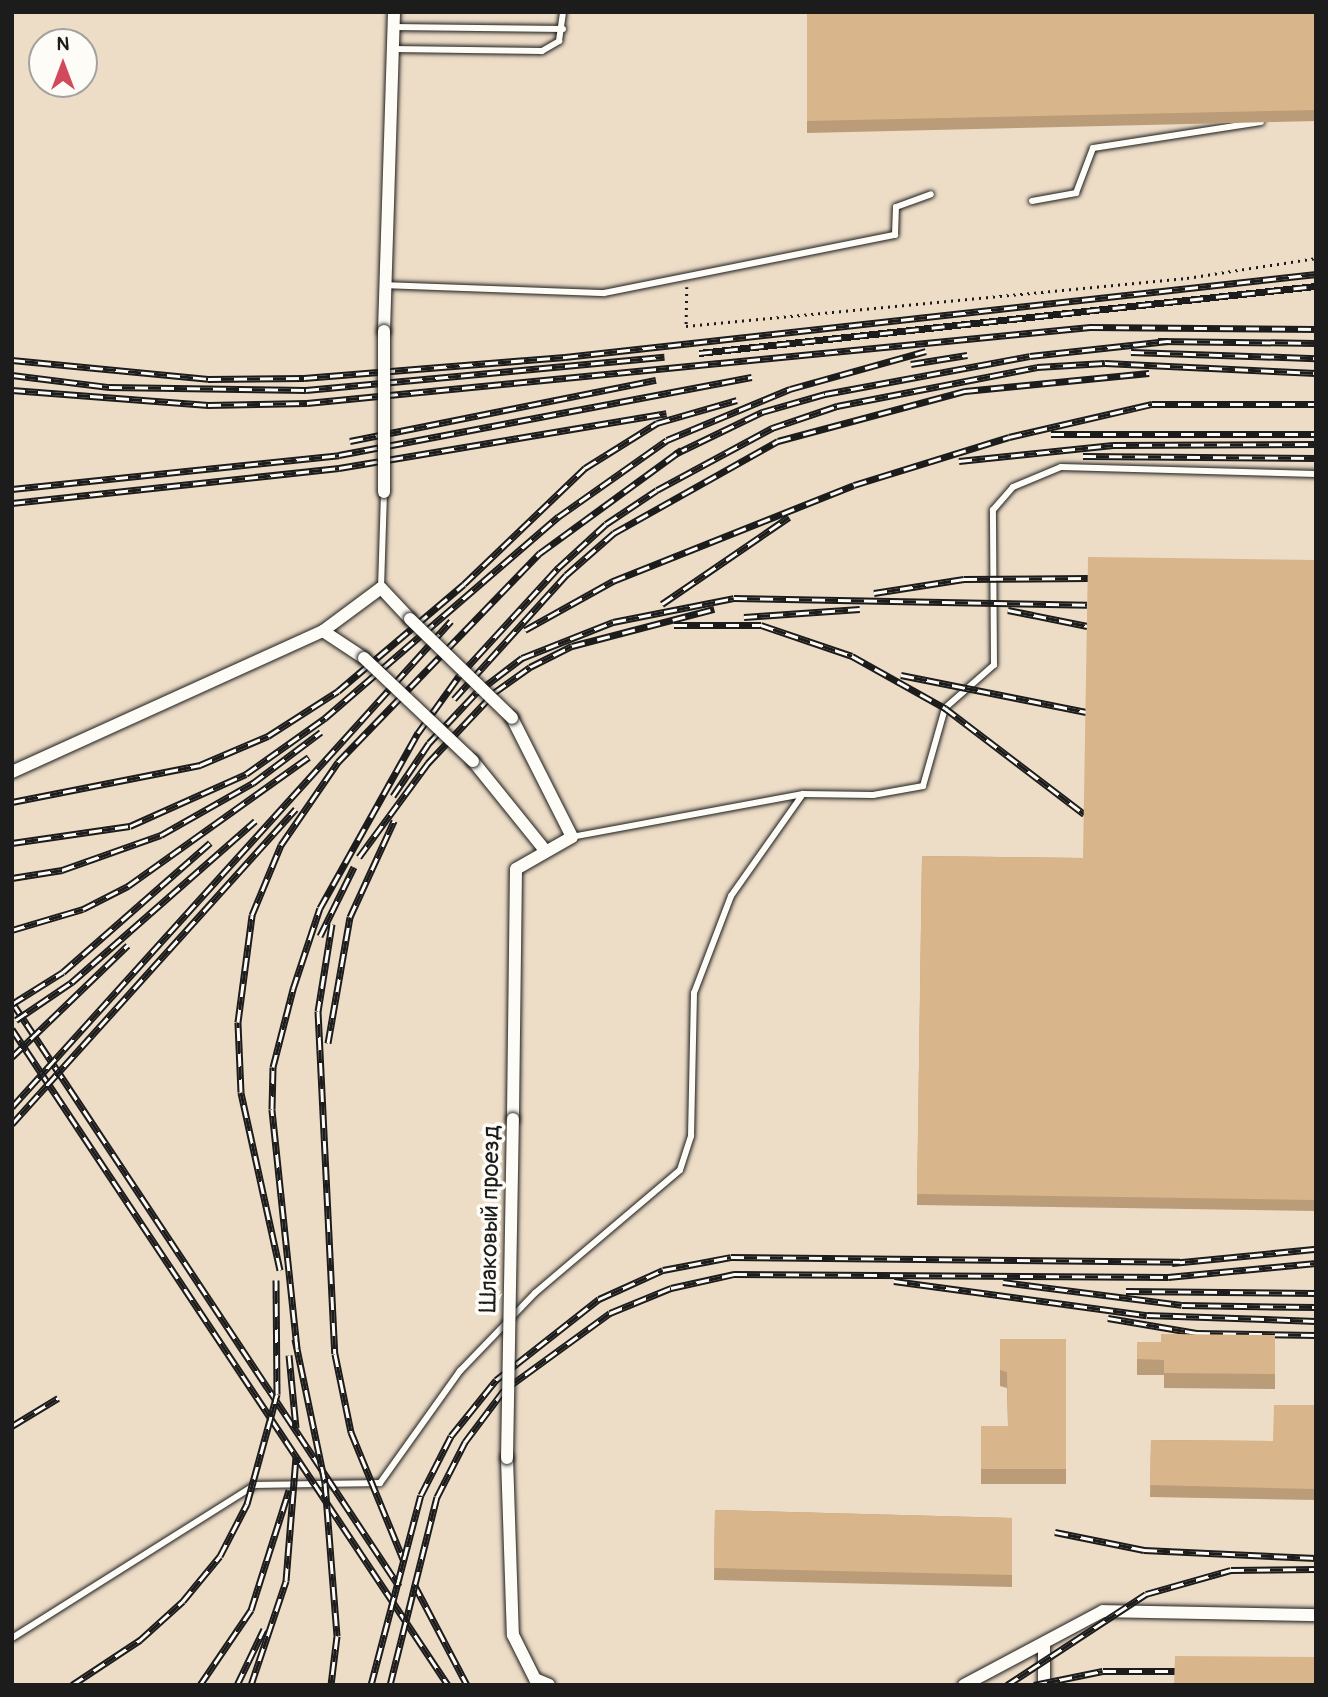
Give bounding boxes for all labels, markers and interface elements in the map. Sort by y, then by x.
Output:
north arrow [28,28,98,98]
text: N [57,32,69,56]
street label: Шлаковый проезд [474,1125,506,1313]

